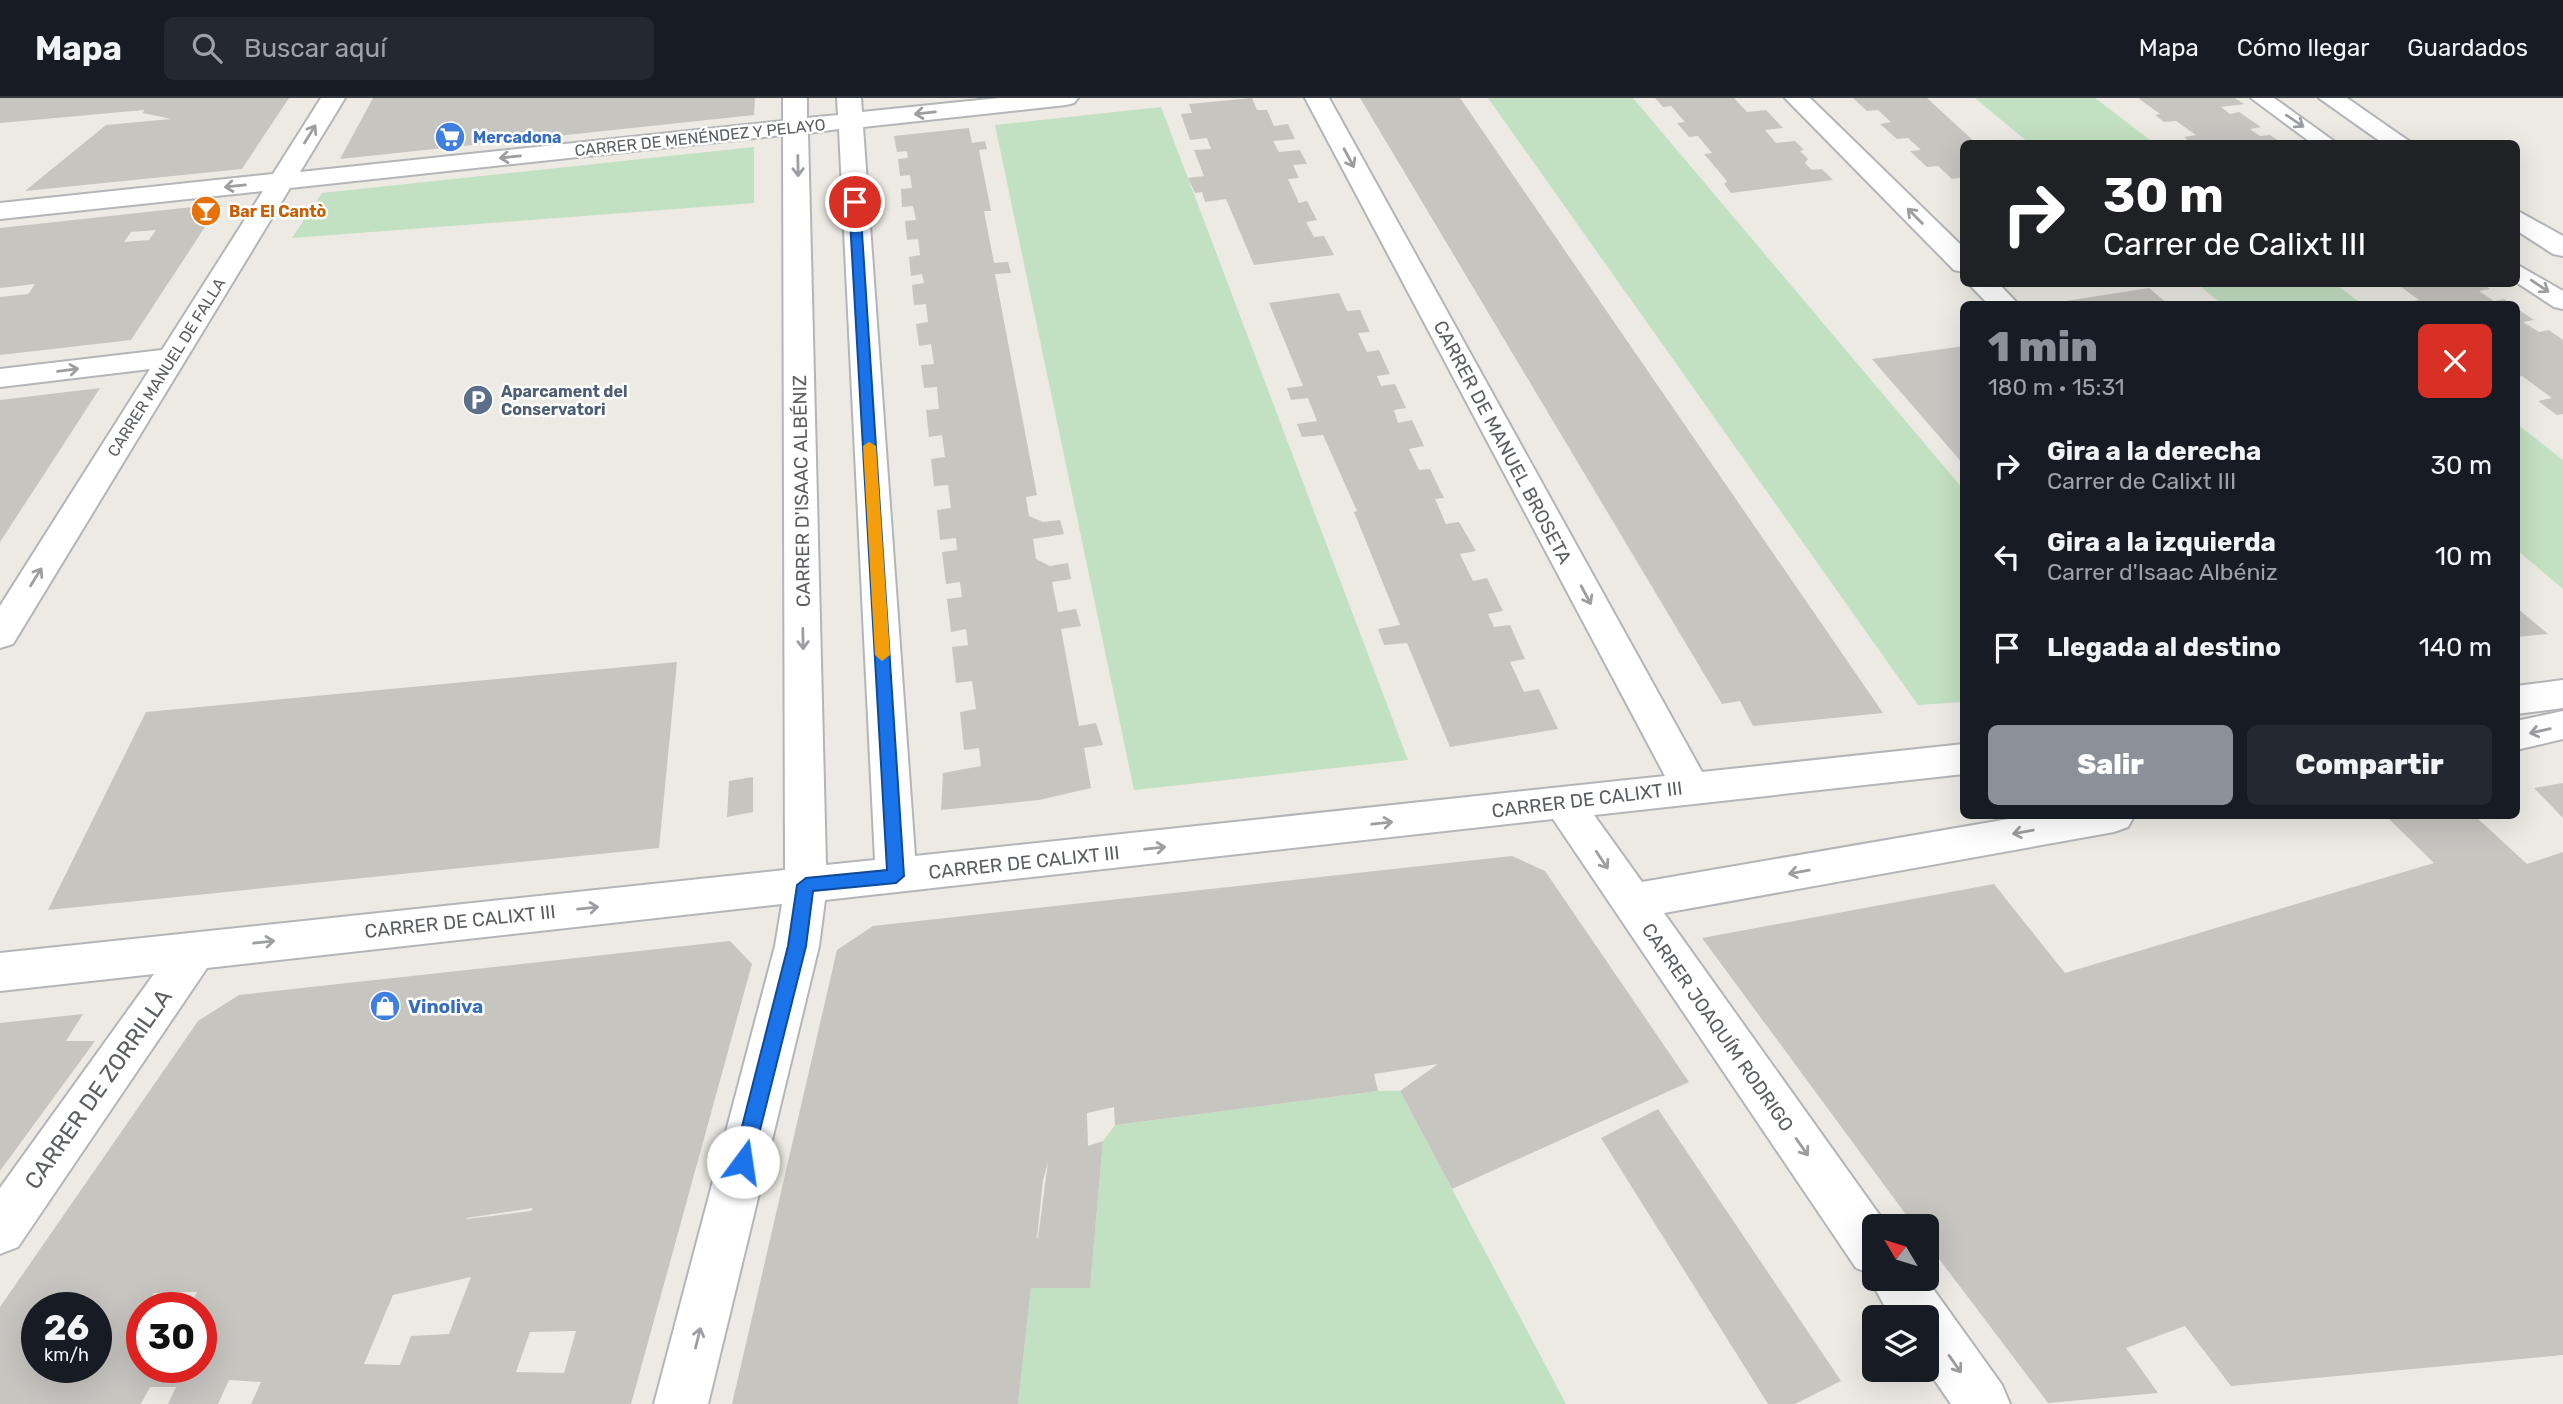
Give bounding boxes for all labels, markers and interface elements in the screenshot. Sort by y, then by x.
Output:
search box [164,17,654,80]
text: Mapa [35,29,122,68]
icon: search [188,29,226,67]
text: Buscar aquí [244,33,387,64]
text: Mapa [2139,34,2199,62]
text: Cómo llegar [2237,34,2369,62]
text: Guardados [2407,34,2528,62]
one-way arrow [914,106,937,119]
one-way arrow [2284,114,2304,128]
street label: CARRER DE MENÉNDEZ Y PELAYO [574,115,826,160]
supermarket icon: Mercadona [433,120,467,154]
one-way arrow [303,125,318,144]
place label: Mercadona [473,128,561,147]
one-way arrow [1343,147,1356,168]
one-way arrow [499,151,522,164]
one-way arrow [791,154,805,177]
text: 30 m [2103,166,2224,224]
icon: right [1988,168,2079,259]
pin [825,172,885,232]
one-way arrow [224,180,247,193]
icon: arrive [836,183,874,221]
bar icon: Bar El Cantò [189,194,223,228]
place label: Bar El Cantò [229,202,327,221]
one-way arrow [1907,207,1924,224]
text: Carrer de Calixt III [2103,225,2366,263]
street label: CARRER MANUEL DE FALLA [104,274,229,460]
one-way arrow [2530,279,2549,294]
street label: CARRER DE MANUEL BROSETA [1428,317,1577,568]
text: 1 min [1988,322,2098,372]
button: close [2418,324,2492,398]
one-way arrow [56,364,79,377]
text: 180 m · 15:31 [1988,373,2125,401]
street label: CARRER D'ISAAC ALBÉNIZ [788,375,815,607]
place label: Aparcament del Conservatori [501,382,627,419]
parking icon: Aparcament del Conservatori [461,383,495,417]
text: Gira a la derecha [2047,436,2261,467]
icon: right [1988,447,2026,485]
text: 30 m [2430,450,2492,481]
text: Carrer de Calixt III [2047,467,2236,495]
text: Gira a la izquierda [2047,527,2276,558]
icon: left [1988,538,2026,576]
text: 10 m [2435,541,2492,572]
text: Carrer d'Isaac Albéniz [2047,558,2278,586]
one-way arrow [29,568,43,588]
one-way arrow [1580,584,1593,605]
one-way arrow [796,627,810,650]
icon: arrive [1988,629,2026,667]
text: Llegada al destino [2047,632,2281,663]
text: 140 m [2419,632,2492,663]
one-way arrow [2529,724,2552,738]
button: Salir [1988,725,2233,805]
button: Compartir [2247,725,2492,805]
street label: CARRER DE CALIXT III [1490,776,1684,823]
one-way arrow [1370,816,1392,829]
one-way arrow [2012,826,2035,839]
street label: CARRER DE CALIXT III [927,841,1121,884]
one-way arrow [1144,841,1166,854]
one-way arrow [1595,850,1609,869]
one-way arrow [1788,865,1811,879]
street label: CARRER DE CALIXT III [363,900,557,943]
one-way arrow [576,901,599,914]
street label: CARRER JOAQUÍM RODRIGO [1637,919,1798,1136]
one-way arrow [253,935,275,948]
street label: CARRER DE ZORRILLA [18,984,178,1194]
shop icon: Vinoliva [368,989,402,1023]
place label: Vinoliva [408,995,483,1018]
position arrow [706,1125,780,1199]
one-way arrow [1795,1137,1809,1156]
north arrow [1862,1214,1939,1292]
map controls [1862,1214,1939,1382]
speed limit sign: 30 [126,1292,217,1383]
button: layers [1862,1305,1939,1382]
text: 26 [44,1307,89,1349]
one-way arrow [692,1327,705,1350]
text: km/h [44,1344,89,1366]
one-way arrow [1948,1354,1962,1373]

